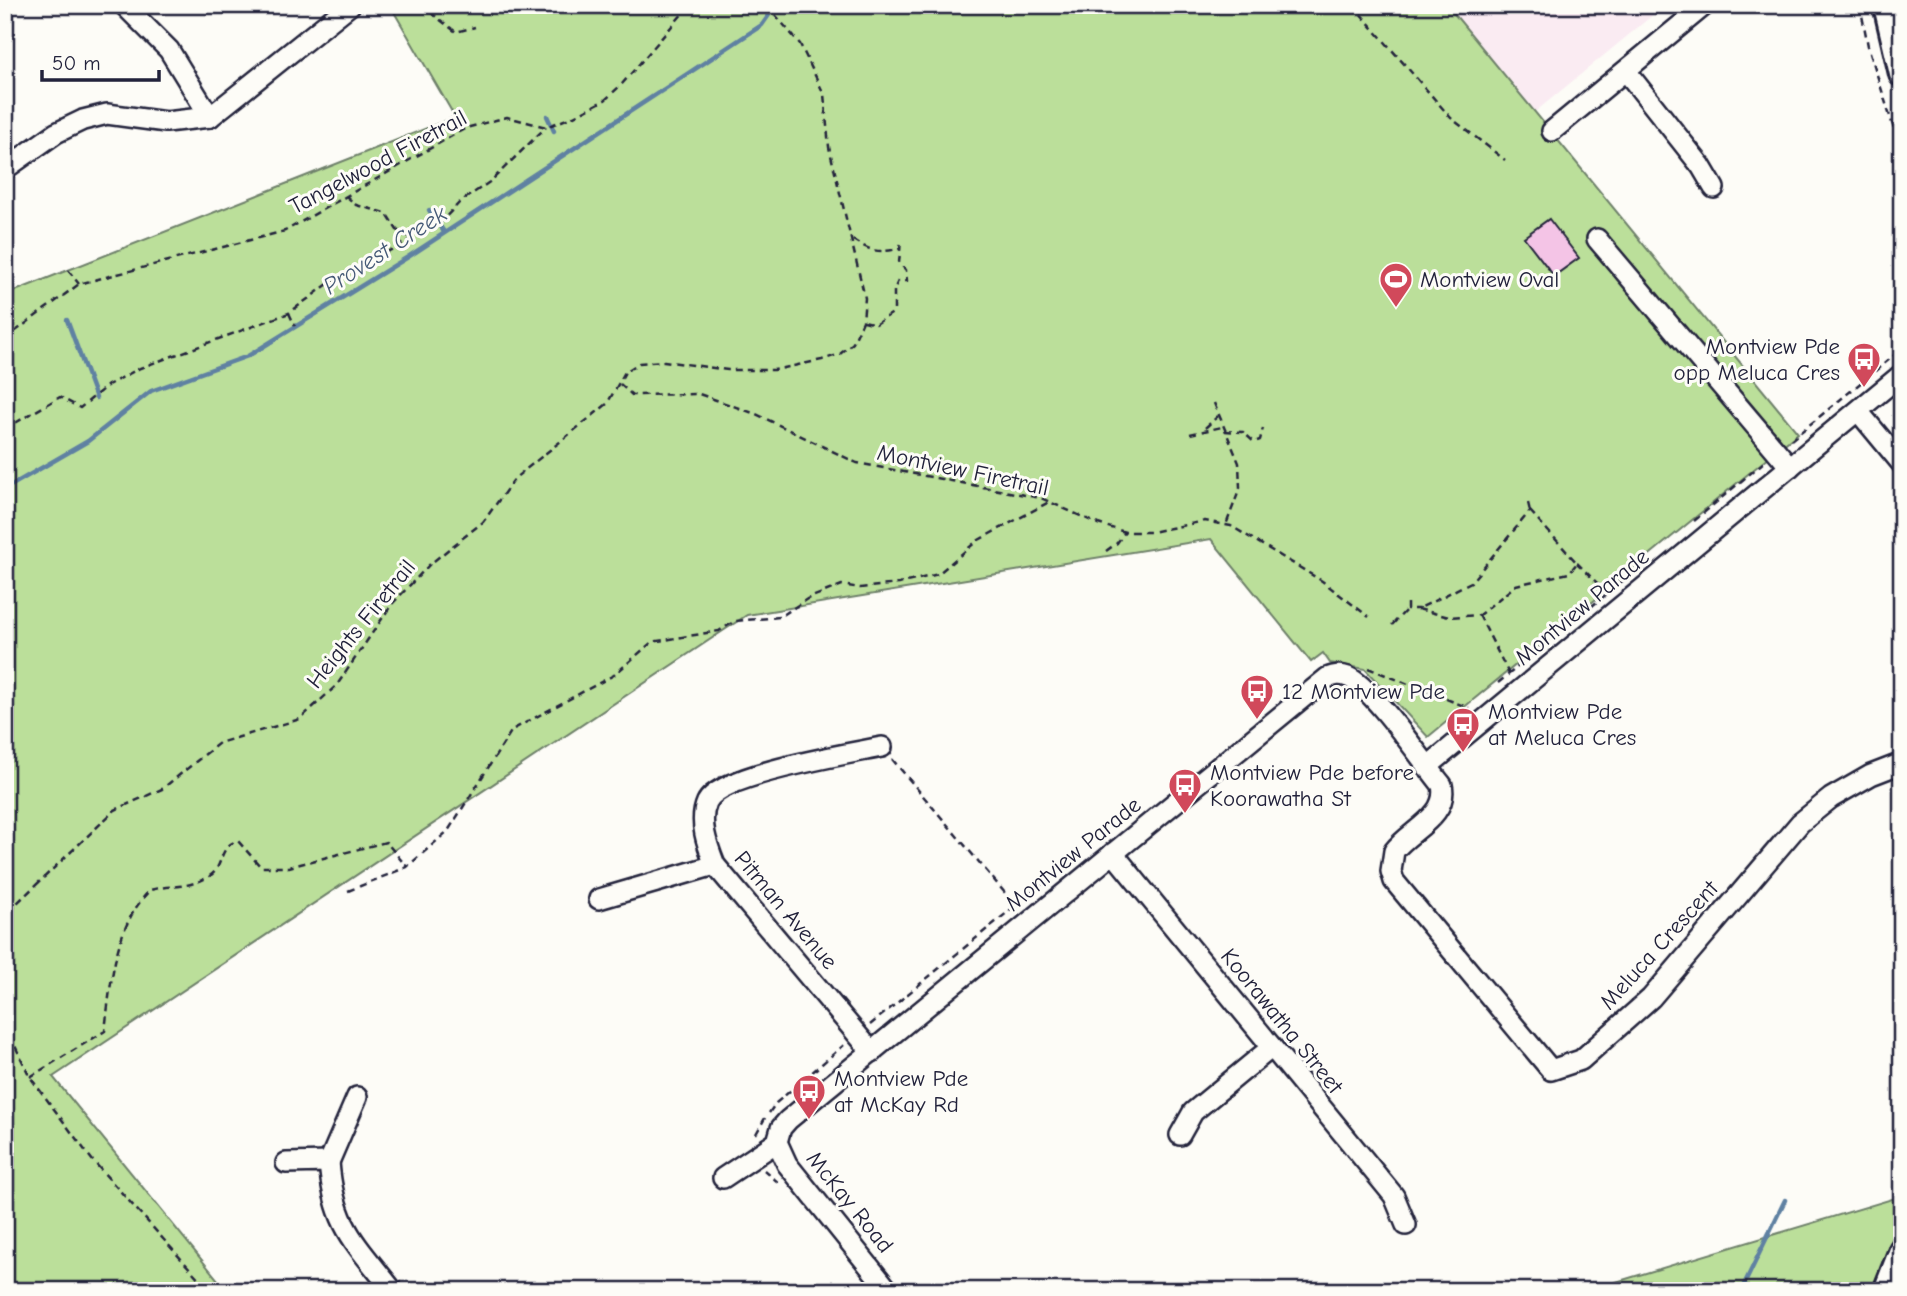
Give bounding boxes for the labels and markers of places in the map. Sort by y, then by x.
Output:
sports icon: Montview Oval [1377,260,1415,309]
place label: Montview Oval [1420,266,1559,293]
place label: Montview Pde opp Meluca Cres [1674,333,1840,386]
bus stop icon: Montview Pde opp Meluca Cres [1845,340,1883,389]
bus stop icon: 12 Montview Pde [1238,672,1276,721]
place label: 12 Montview Pde [1282,678,1445,705]
place label: Montview Pde at Meluca Cres [1488,698,1636,751]
bus stop icon: Montview Pde at Meluca Cres [1444,705,1482,754]
place label: Montview Pde before Koorawatha St [1210,759,1414,812]
bus stop icon: Montview Pde before Koorawatha St [1166,766,1204,815]
place label: Montview Pde at McKay Rd [834,1065,968,1118]
bus stop icon: Montview Pde at McKay Rd [790,1072,828,1121]

